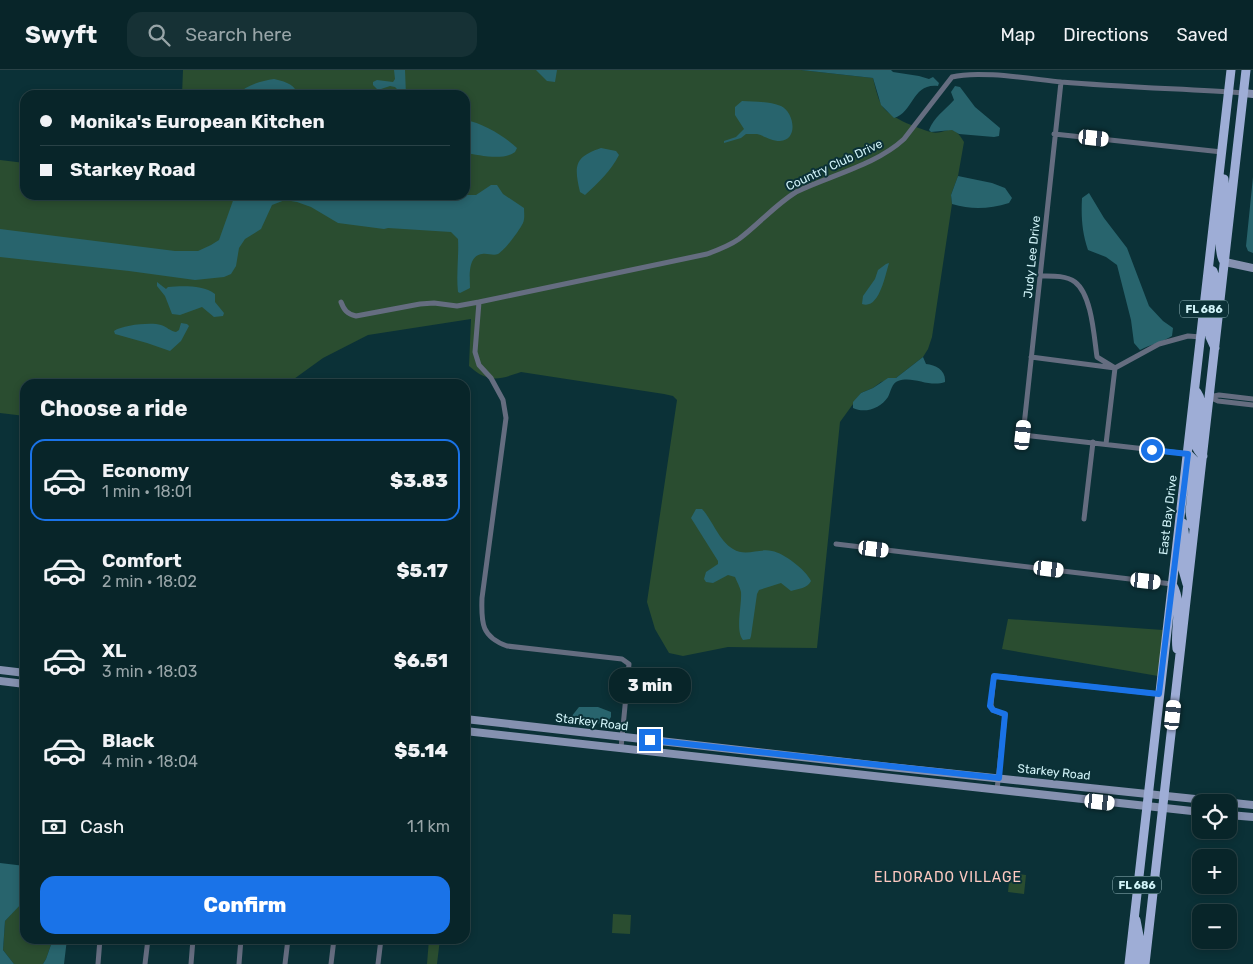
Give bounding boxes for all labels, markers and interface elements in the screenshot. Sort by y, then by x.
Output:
search box [127,12,477,57]
text: Swyft [25,21,97,49]
icon: search [145,21,173,49]
text: Search here [185,23,292,46]
text: Map [1000,24,1035,46]
text: Directions [1063,24,1149,46]
text: Saved [1177,24,1228,46]
text: Monika's European Kitchen [70,110,325,133]
car [1078,129,1109,147]
street label: Country Club Drive [784,136,885,194]
text: Starkey Road [70,158,196,181]
street label: Judy Lee Drive [1021,215,1043,299]
road number: FL 686 [1180,300,1228,318]
text: Choose a ride [40,395,187,422]
car [1013,419,1032,451]
route start [1141,439,1163,461]
icon: car [42,458,87,503]
text: Economy [102,459,189,482]
text: $3.83 [390,469,448,492]
street label: East Bay Drive [1156,474,1180,556]
text: 1 min · 18:01 [102,482,192,501]
car [858,540,889,558]
icon: car [42,548,87,593]
text: Comfort [102,549,182,572]
text: $5.17 [396,559,448,582]
car [1033,560,1064,578]
text: 2 min · 18:02 [102,572,197,591]
car [1130,572,1161,590]
icon: car [42,638,87,683]
text: XL [102,639,126,662]
text: $6.51 [394,649,448,672]
text: 3 min · 18:03 [102,662,197,681]
callout: 3 min [609,668,691,702]
text: 3 min [628,676,672,695]
car [1163,699,1182,731]
street label: Starkey Road [555,711,629,733]
icon: car [42,728,87,773]
text: Black [102,729,154,752]
route end [639,729,661,751]
text: $5.14 [394,739,448,762]
text: 4 min · 18:04 [102,752,198,771]
street label: Starkey Road [1017,761,1091,783]
car [1084,793,1115,811]
map controls [1192,794,1237,949]
button: locate [1192,794,1237,839]
icon: cash [40,813,68,841]
text: Cash [80,815,124,838]
text: 1.1 km [407,817,450,836]
button: + [1192,849,1237,894]
district label: ELDORADO VILLAGE [874,869,1022,886]
button: Confirm [40,876,450,934]
road number: FL 686 [1113,876,1161,894]
button: − [1192,904,1237,949]

